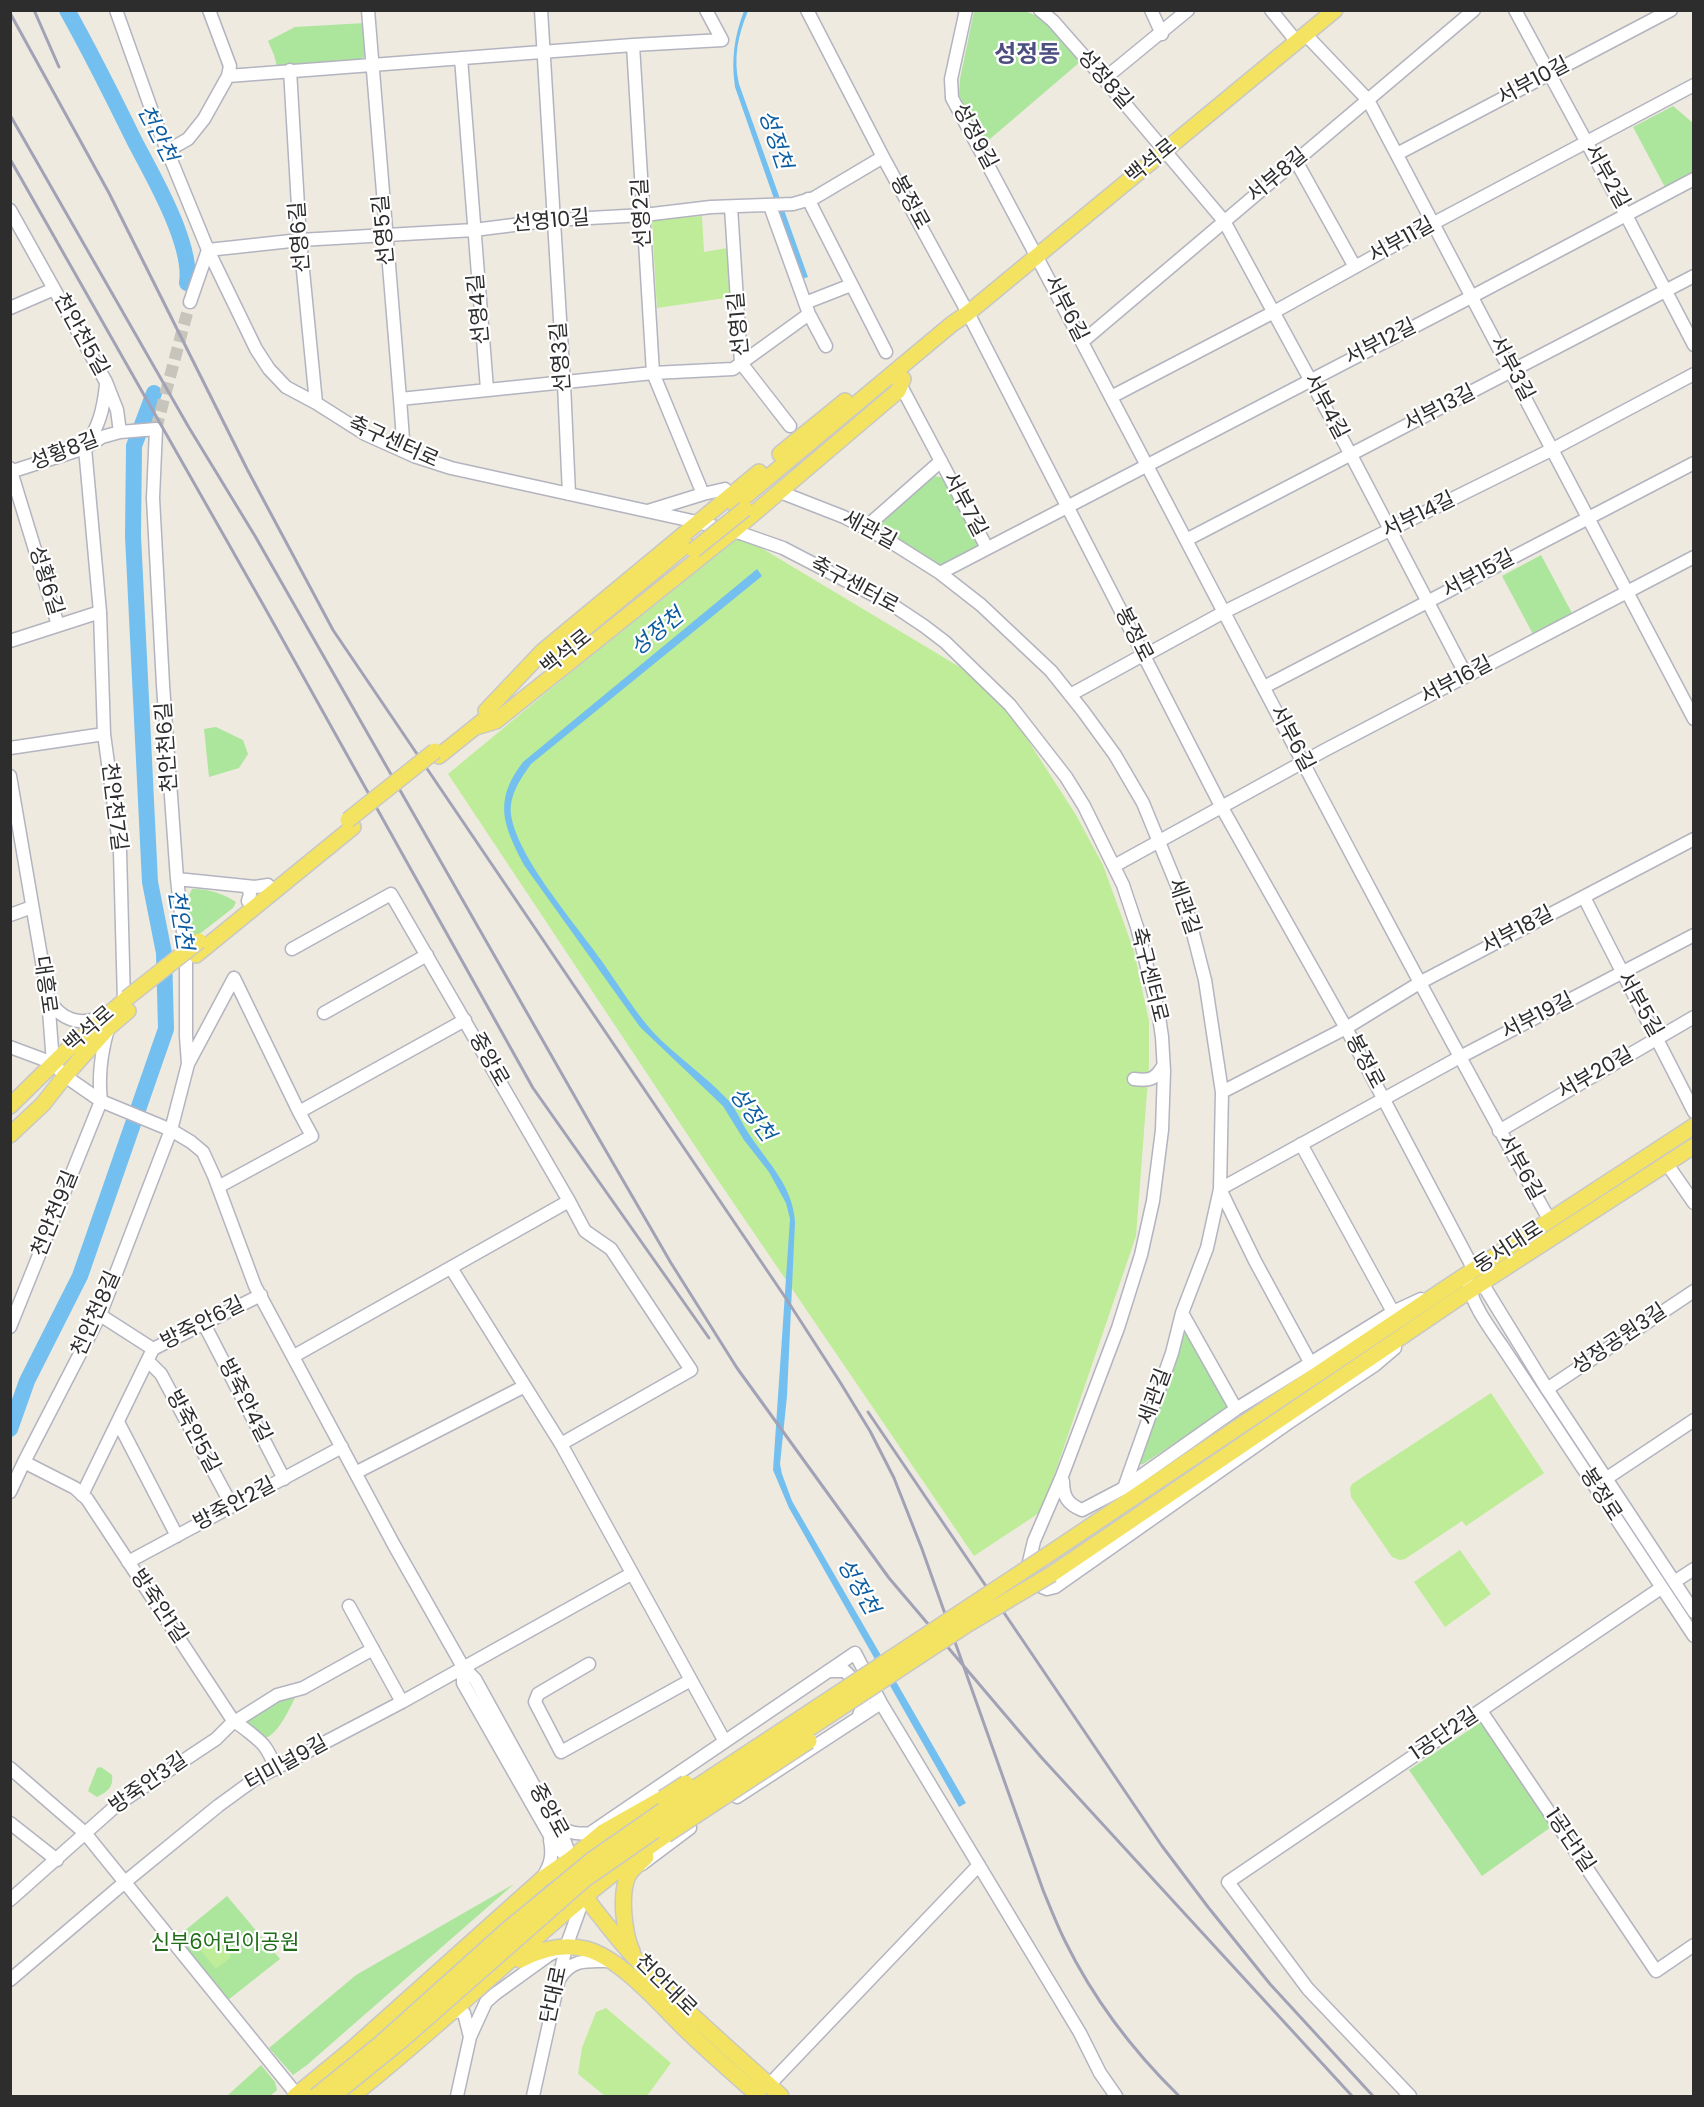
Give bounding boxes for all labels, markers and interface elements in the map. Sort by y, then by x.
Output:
district label: 성정동 [994,42,1060,70]
street label: 성정8길 [1071,45,1137,115]
street label: 서부10길 [1494,53,1574,111]
street label: 성정9길 [946,100,1002,174]
water label: 천안천 [130,101,182,167]
water label: 성정천 [752,107,796,173]
street label: 백석로 [1122,134,1182,190]
street label: 서부2길 [1578,140,1634,214]
street label: 서부8길 [1243,143,1313,209]
street label: 봉정로 [884,172,934,234]
street label: 선영2길 [629,177,657,249]
street label: 선영5길 [369,193,401,267]
street label: 선영6길 [286,201,316,273]
street label: 선영10길 [511,206,591,238]
street label: 서부11길 [1365,213,1439,269]
street label: 선영4길 [464,272,496,346]
street label: 서부6길 [1038,272,1092,346]
street label: 천안천5길 [47,289,113,381]
street label: 선영1길 [725,291,755,357]
street label: 서부12길 [1341,314,1421,372]
street label: 선영3길 [547,321,577,393]
street label: 서부3길 [1483,332,1539,406]
street label: 서부4길 [1297,370,1353,444]
street label: 서부13길 [1400,380,1480,438]
street label: 축구센터로 [344,412,442,474]
street label: 성황8길 [27,427,103,477]
street label: 서부7길 [937,468,991,542]
street label: 서부14길 [1378,488,1460,544]
street label: 세관길 [837,506,901,556]
street label: 성황6길 [23,543,67,619]
street label: 서부15길 [1439,546,1519,604]
street label: 축구센터로 [805,552,903,620]
street label: 봉정로 [1109,603,1157,667]
water label: 성정천 [626,604,690,662]
street label: 백석로 [537,625,597,681]
street label: 서부16길 [1417,652,1497,710]
street label: 천안천6길 [152,701,184,793]
street label: 서부6길 [1263,702,1319,776]
street label: 천안천7길 [95,761,131,853]
street label: 세관길 [1162,875,1204,939]
water label: 천안천 [161,888,197,952]
street label: 서부18길 [1478,902,1558,960]
street label: 축구센터로 [1124,925,1172,1025]
street label: 대흥로 [27,955,61,1015]
street label: 서부5길 [1611,968,1667,1042]
street label: 서부19길 [1498,988,1578,1046]
street label: 백석로 [60,1001,120,1059]
street label: 중앙로 [463,1029,513,1091]
street label: 봉정로 [1339,1030,1389,1094]
street label: 서부20길 [1554,1042,1638,1106]
water label: 성정천 [722,1083,780,1147]
street label: 서부6길 [1492,1131,1548,1205]
street label: 천안천9길 [27,1167,85,1261]
street label: 동서대로 [1470,1216,1548,1280]
street label: 천안천8길 [67,1268,127,1360]
street label: 방죽안6길 [157,1292,249,1356]
street label: 성정공원3길 [1568,1299,1672,1381]
street label: 방죽안4길 [212,1355,276,1447]
street label: 세관길 [1134,1365,1178,1429]
street label: 방죽안5길 [160,1386,224,1478]
street label: 봉정로 [1574,1464,1626,1526]
street label: 방죽안2길 [190,1473,280,1537]
water label: 성정천 [830,1554,884,1620]
street label: 방죽안1길 [124,1565,192,1649]
street label: 1공단2길 [1406,1703,1484,1767]
street label: 터미널9길 [241,1731,333,1797]
street label: 방죽안3길 [105,1748,193,1820]
street label: 중앙로 [523,1780,573,1842]
street label: 1공단1길 [1539,1804,1599,1878]
park label: 신부6어린이공원 [151,1931,299,1957]
street label: 천안대로 [629,1950,701,2022]
street label: 단대로 [537,1964,573,2026]

